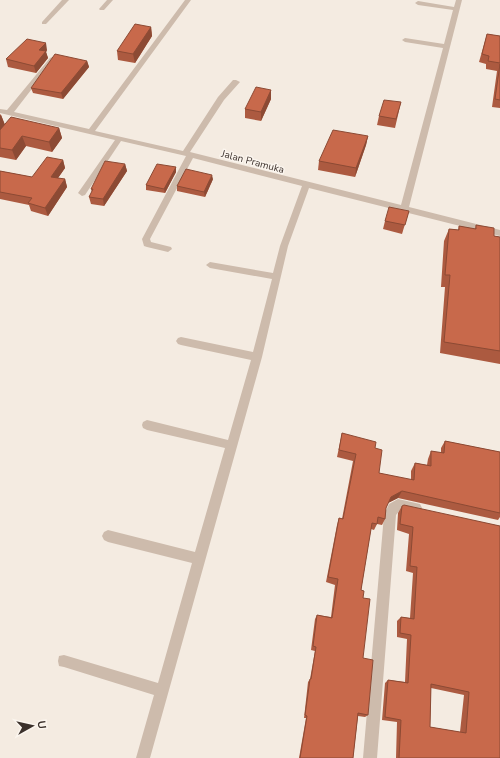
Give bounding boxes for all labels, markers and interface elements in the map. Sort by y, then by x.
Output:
street label: Jalan Pramuka [219,147,286,177]
north arrow [12,706,52,746]
text: U [33,720,49,730]

